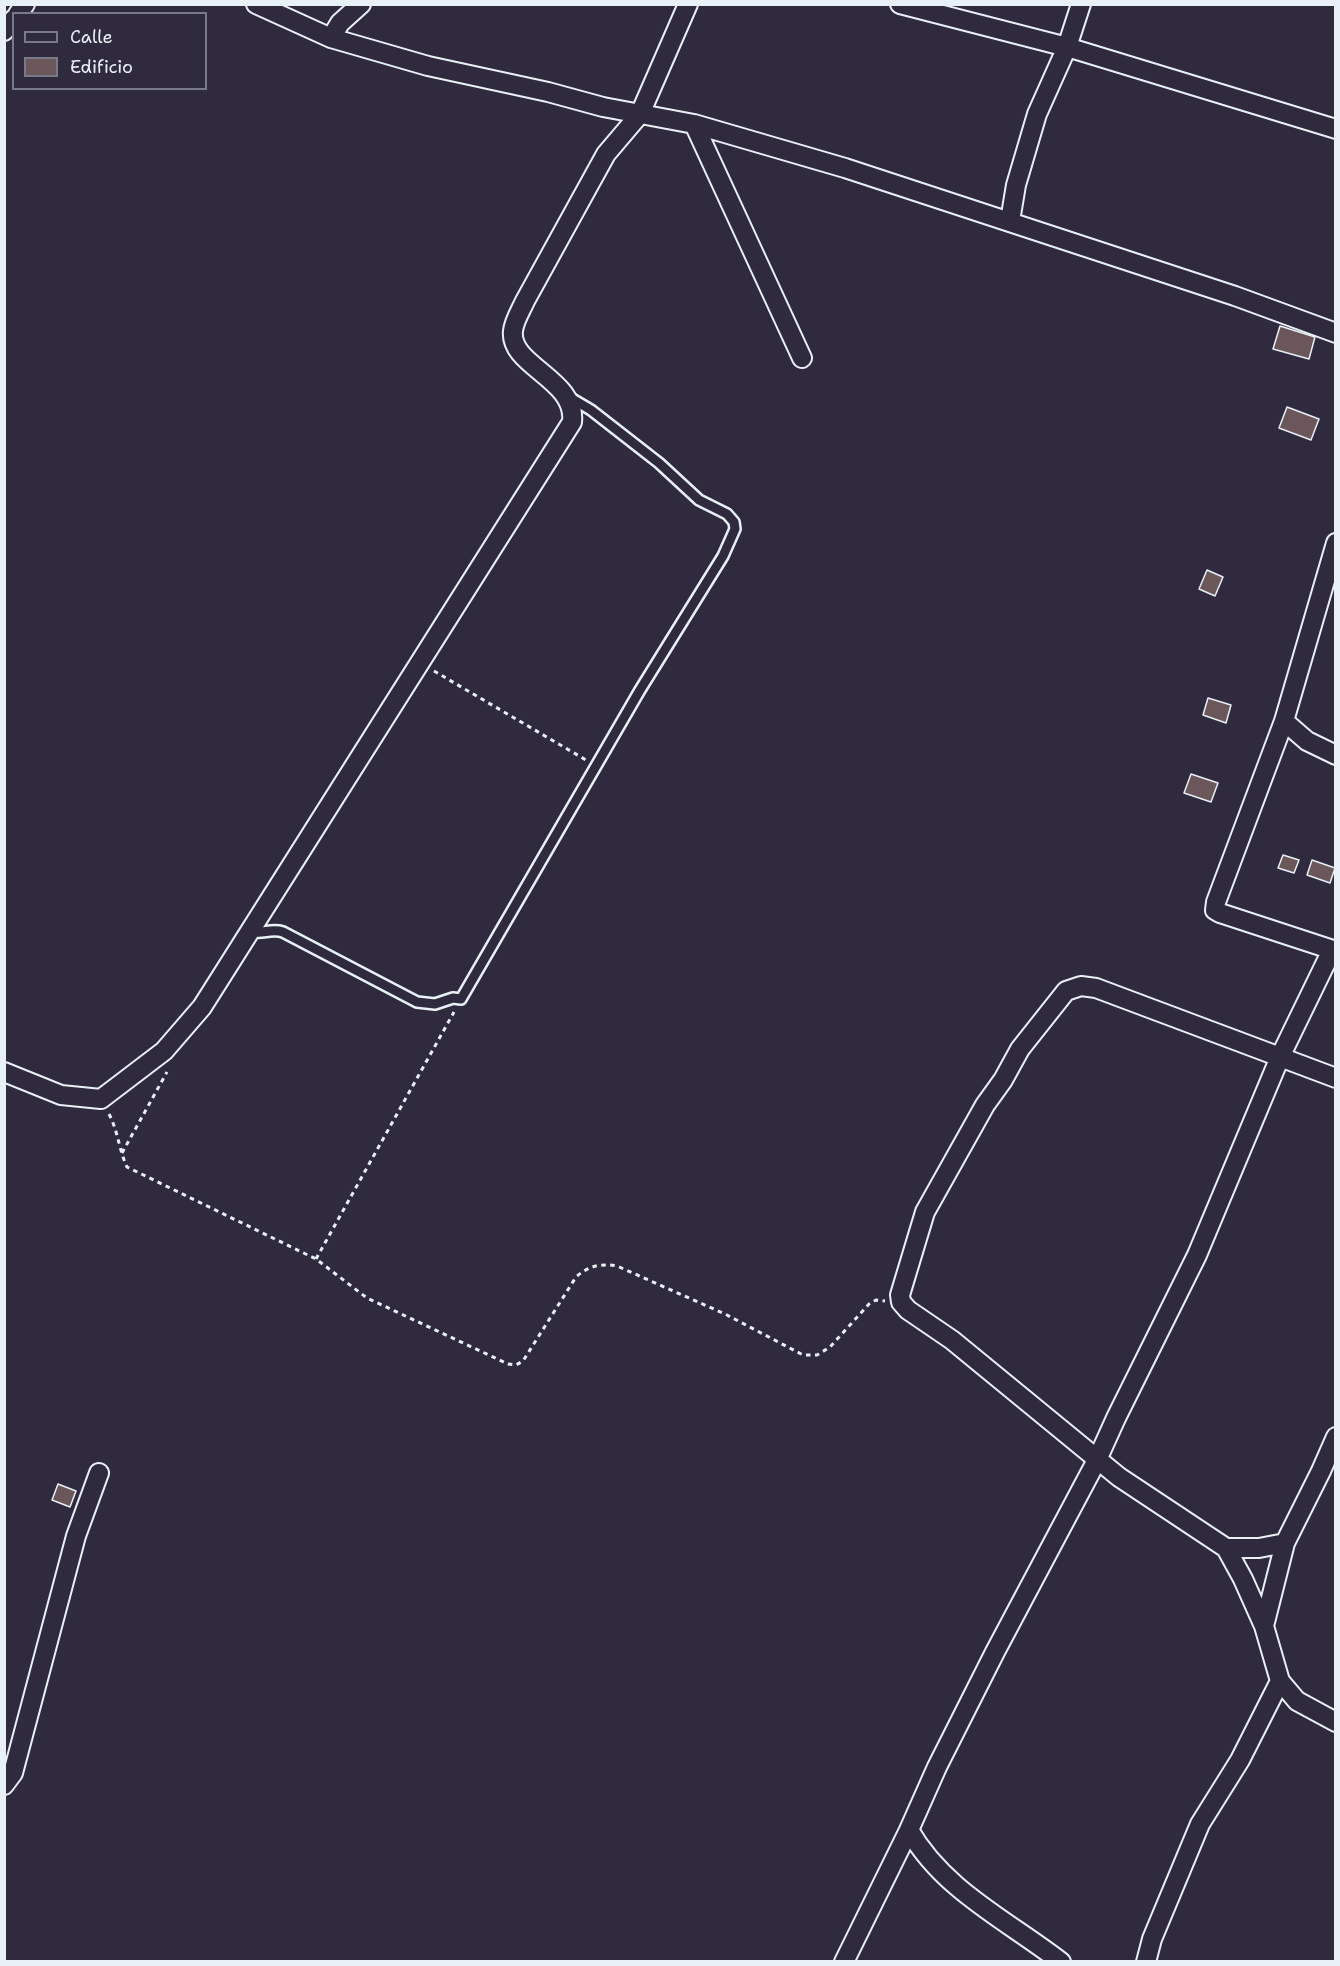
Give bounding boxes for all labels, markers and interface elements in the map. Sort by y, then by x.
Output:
legend [12,12,207,90]
text: Calle [70,25,113,49]
text: Edificio [70,55,133,79]

